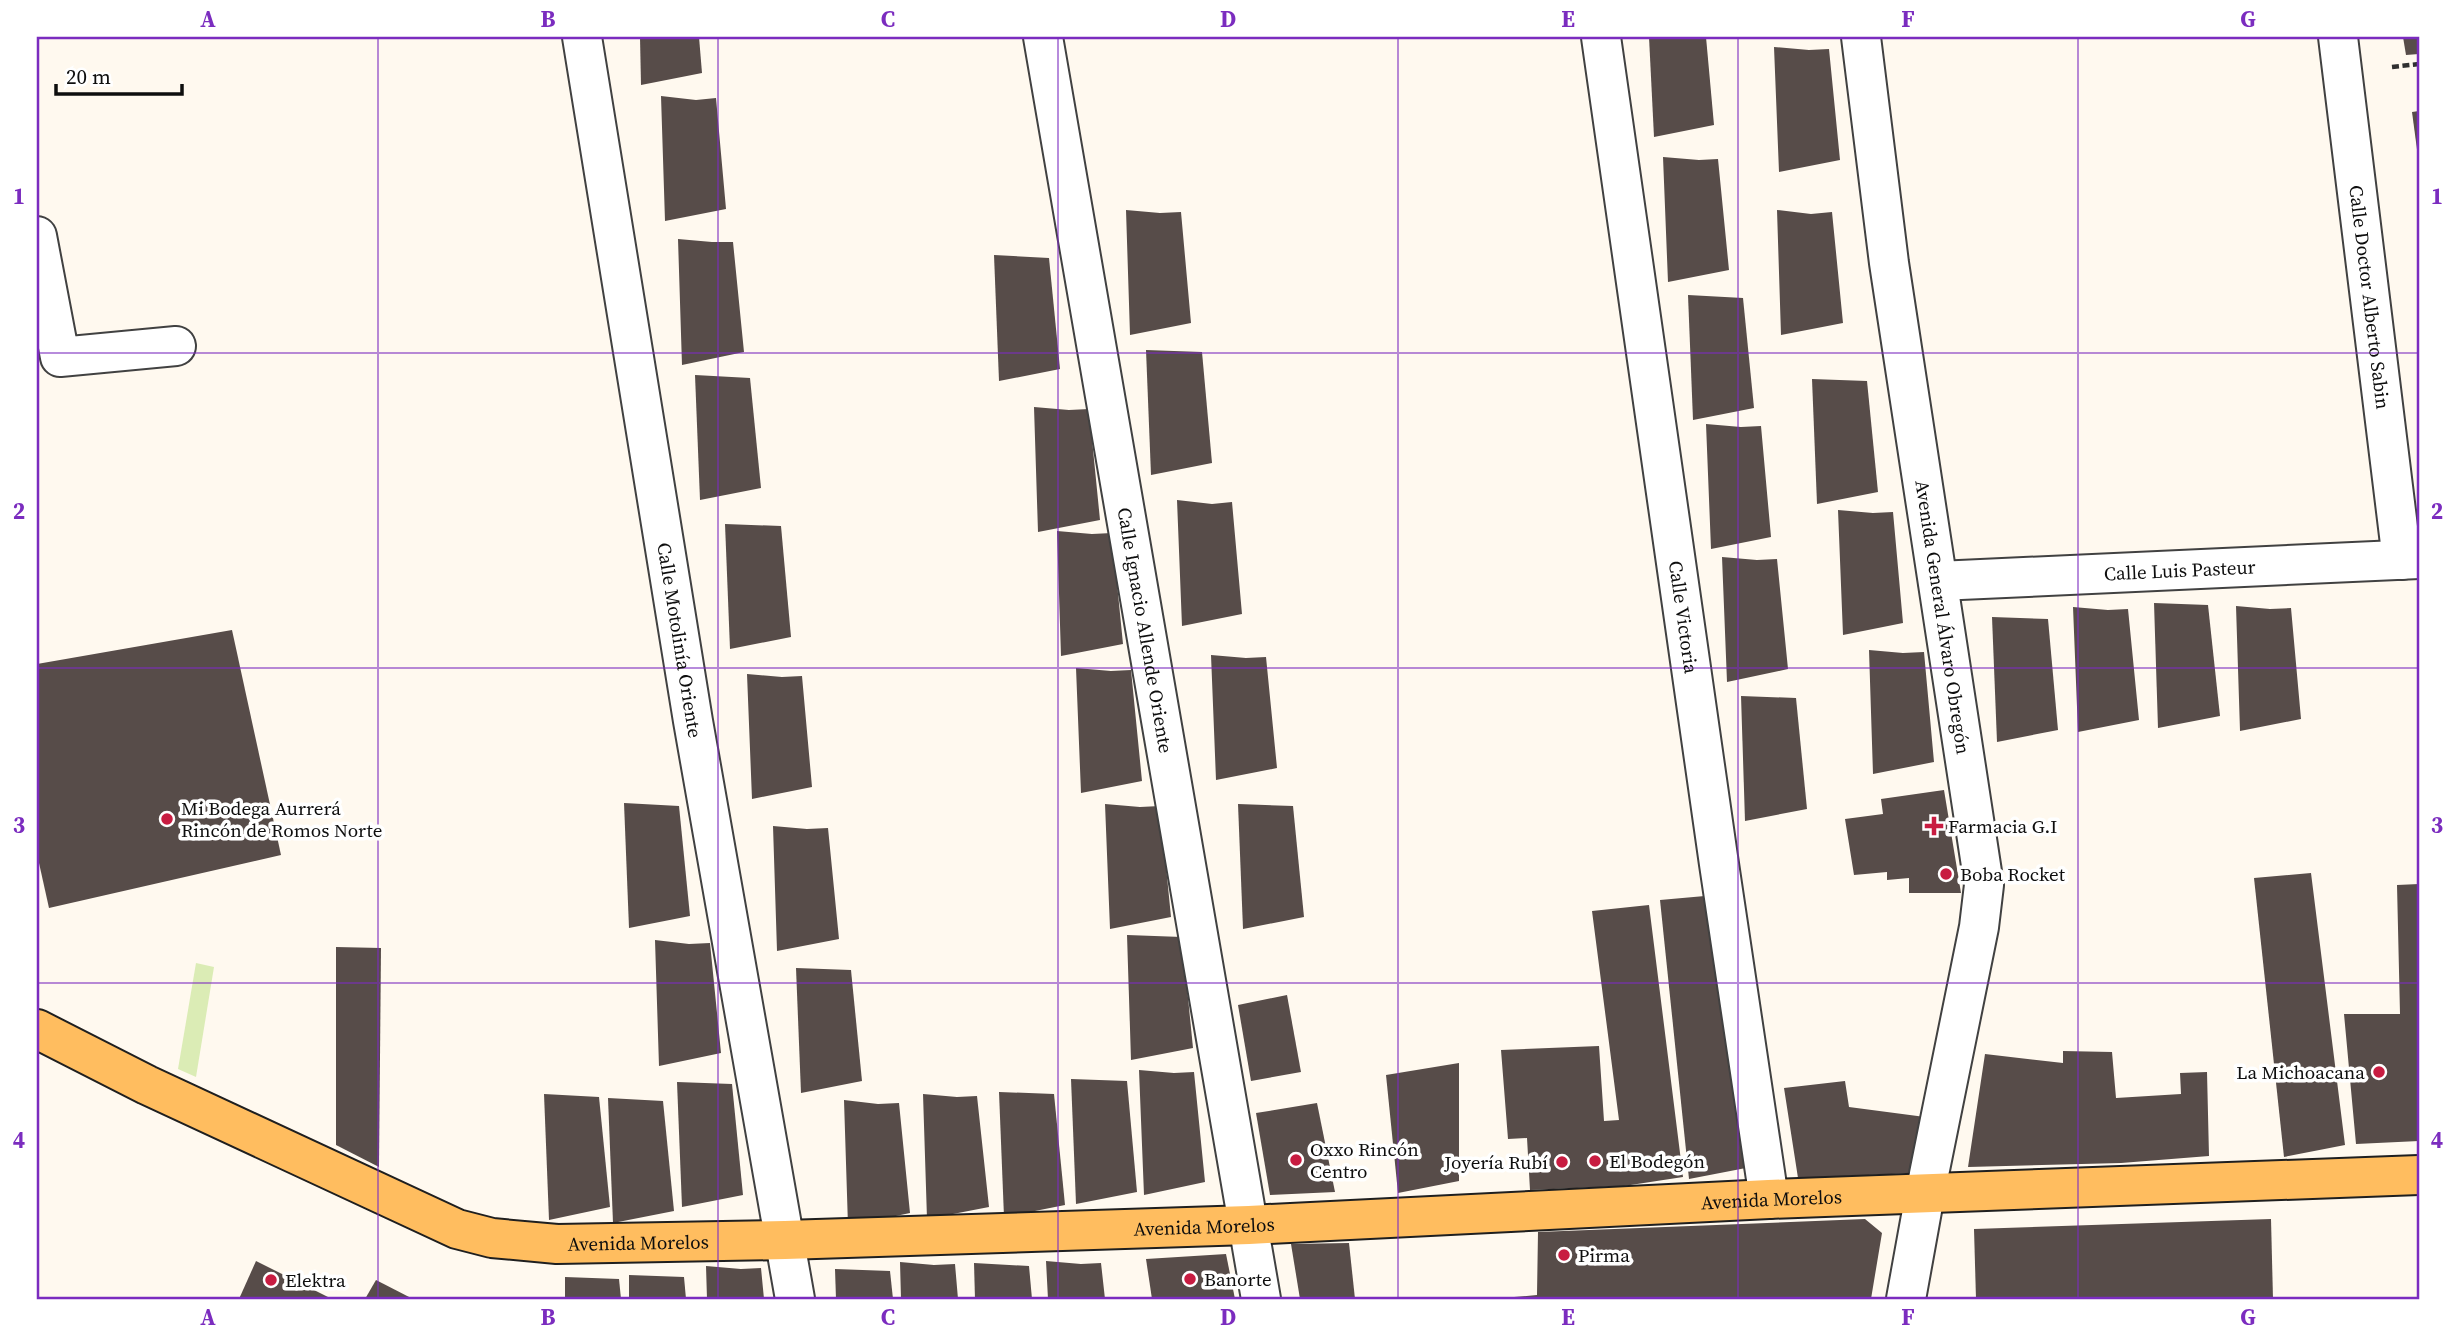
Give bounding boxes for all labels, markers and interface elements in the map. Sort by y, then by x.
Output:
text: A [200,3,216,35]
text: B [541,3,556,35]
text: C [881,3,895,35]
text: D [1220,3,1236,35]
text: E [1561,3,1575,35]
text: F [1901,3,1915,35]
text: G [2240,3,2256,35]
scale bar [56,52,182,96]
text: 20 m [66,62,111,91]
text: 1 [13,180,25,212]
text: 1 [2431,180,2443,212]
street label: Calle Doctor Alberto Sabin [2343,184,2396,411]
street label: Avenida General Álvaro Obregón [1909,478,1977,756]
text: 2 [13,495,25,527]
text: 2 [2431,495,2443,527]
street label: Calle Ignacio Allende Oriente [1111,505,1179,755]
street label: Calle Motolinía Oriente [651,541,709,740]
street label: Calle Luis Pasteur [2103,553,2256,586]
street label: Calle Victoria [1663,559,1705,676]
place label: Mi Bodega Aurrerá Rincón de Romos Norte [181,795,382,843]
text: 3 [13,809,25,841]
text: 3 [2431,809,2443,841]
marker: Mi Bodega Aurrerá Rincón de Romos Norte [159,811,175,827]
place label: Farmacia G.I [1948,813,2057,839]
marker: Farmacia G.I [1926,818,1942,834]
place label: Boba Rocket [1960,861,2066,887]
marker: Boba Rocket [1938,866,1954,882]
place label: La Michoacana [2236,1059,2365,1085]
marker: La Michoacana [2371,1064,2387,1080]
text: 4 [13,1124,25,1156]
text: 4 [2431,1124,2443,1156]
place label: Oxxo Rincón Centro [1310,1136,1419,1184]
place label: El Bodegón [1609,1148,1705,1174]
place label: Joyería Rubí [1443,1149,1548,1175]
marker: Oxxo Rincón Centro [1288,1152,1304,1168]
marker: El Bodegón [1587,1153,1603,1169]
marker: Joyería Rubí [1554,1154,1570,1170]
street label: Avenida Morelos [1700,1183,1842,1215]
street label: Avenida Morelos [1133,1211,1275,1242]
street label: Avenida Morelos [567,1228,709,1257]
place label: Pirma [1578,1242,1630,1268]
marker: Pirma [1556,1247,1572,1263]
place label: Banorte [1204,1266,1272,1292]
place label: Elektra [285,1267,346,1293]
marker: Banorte [1182,1271,1198,1287]
marker: Elektra [263,1272,279,1288]
text: A [200,1301,216,1333]
text: B [541,1301,556,1333]
text: C [881,1301,895,1333]
text: D [1220,1301,1236,1333]
text: E [1561,1301,1575,1333]
text: F [1901,1301,1915,1333]
text: G [2240,1301,2256,1333]

